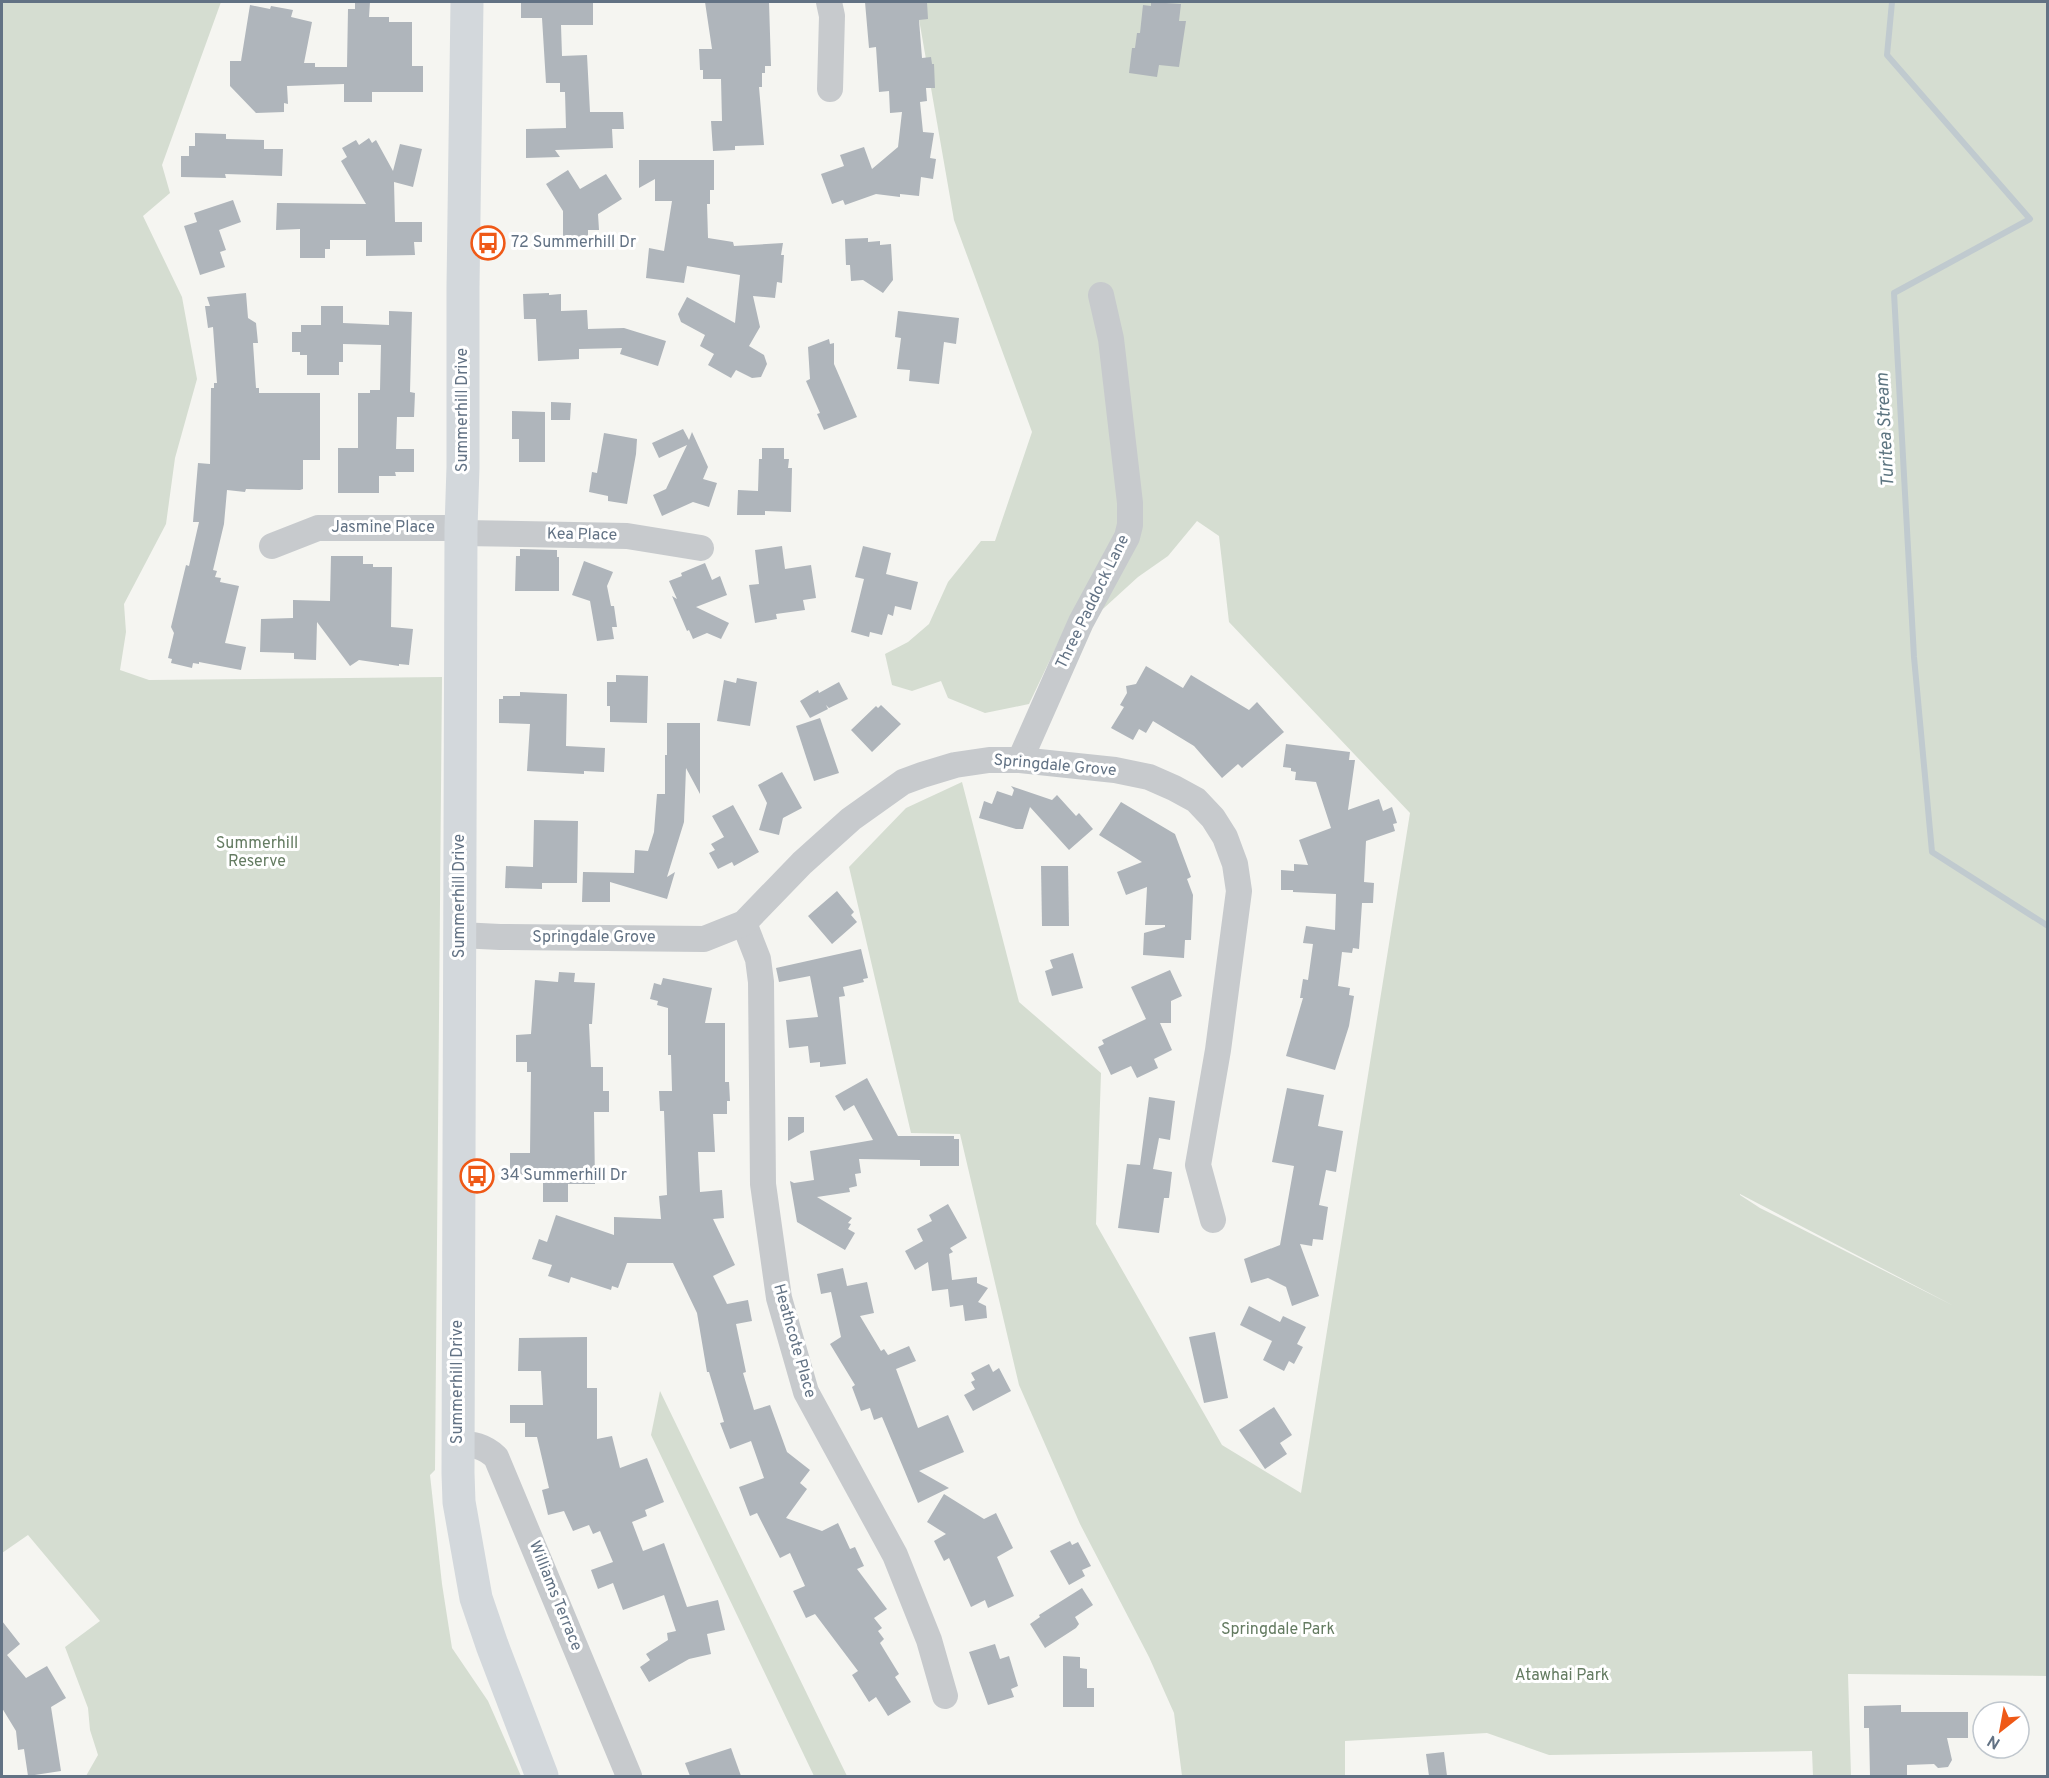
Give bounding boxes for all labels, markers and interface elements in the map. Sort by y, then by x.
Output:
bus stop icon: 72 Summerhill Dr [470,225,506,261]
place label: 72 Summerhill Dr [511,233,636,253]
street label: Summerhill Drive [453,348,473,472]
water label: Turitea Stream [1872,372,1900,488]
street label: Jasmine Place [331,518,435,538]
street label: Kea Place [547,524,617,546]
street label: Three Paddock Lane [1052,532,1134,672]
street label: Springdale Grove [993,751,1117,781]
park label: Summerhill Reserve [216,834,298,872]
street label: Summerhill Drive [450,834,470,958]
street label: Springdale Grove [532,928,656,948]
bus stop icon: 34 Summerhill Dr [459,1158,495,1194]
place label: 34 Summerhill Dr [500,1166,627,1186]
street label: Heathcote Place [768,1282,820,1400]
street label: Summerhill Drive [448,1320,468,1444]
street label: Williams Terrace [524,1538,586,1654]
park label: Springdale Park [1221,1620,1335,1640]
park label: Atawhai Park [1515,1666,1609,1686]
north arrow [1971,1700,2031,1760]
text: N [1984,1730,2004,1753]

